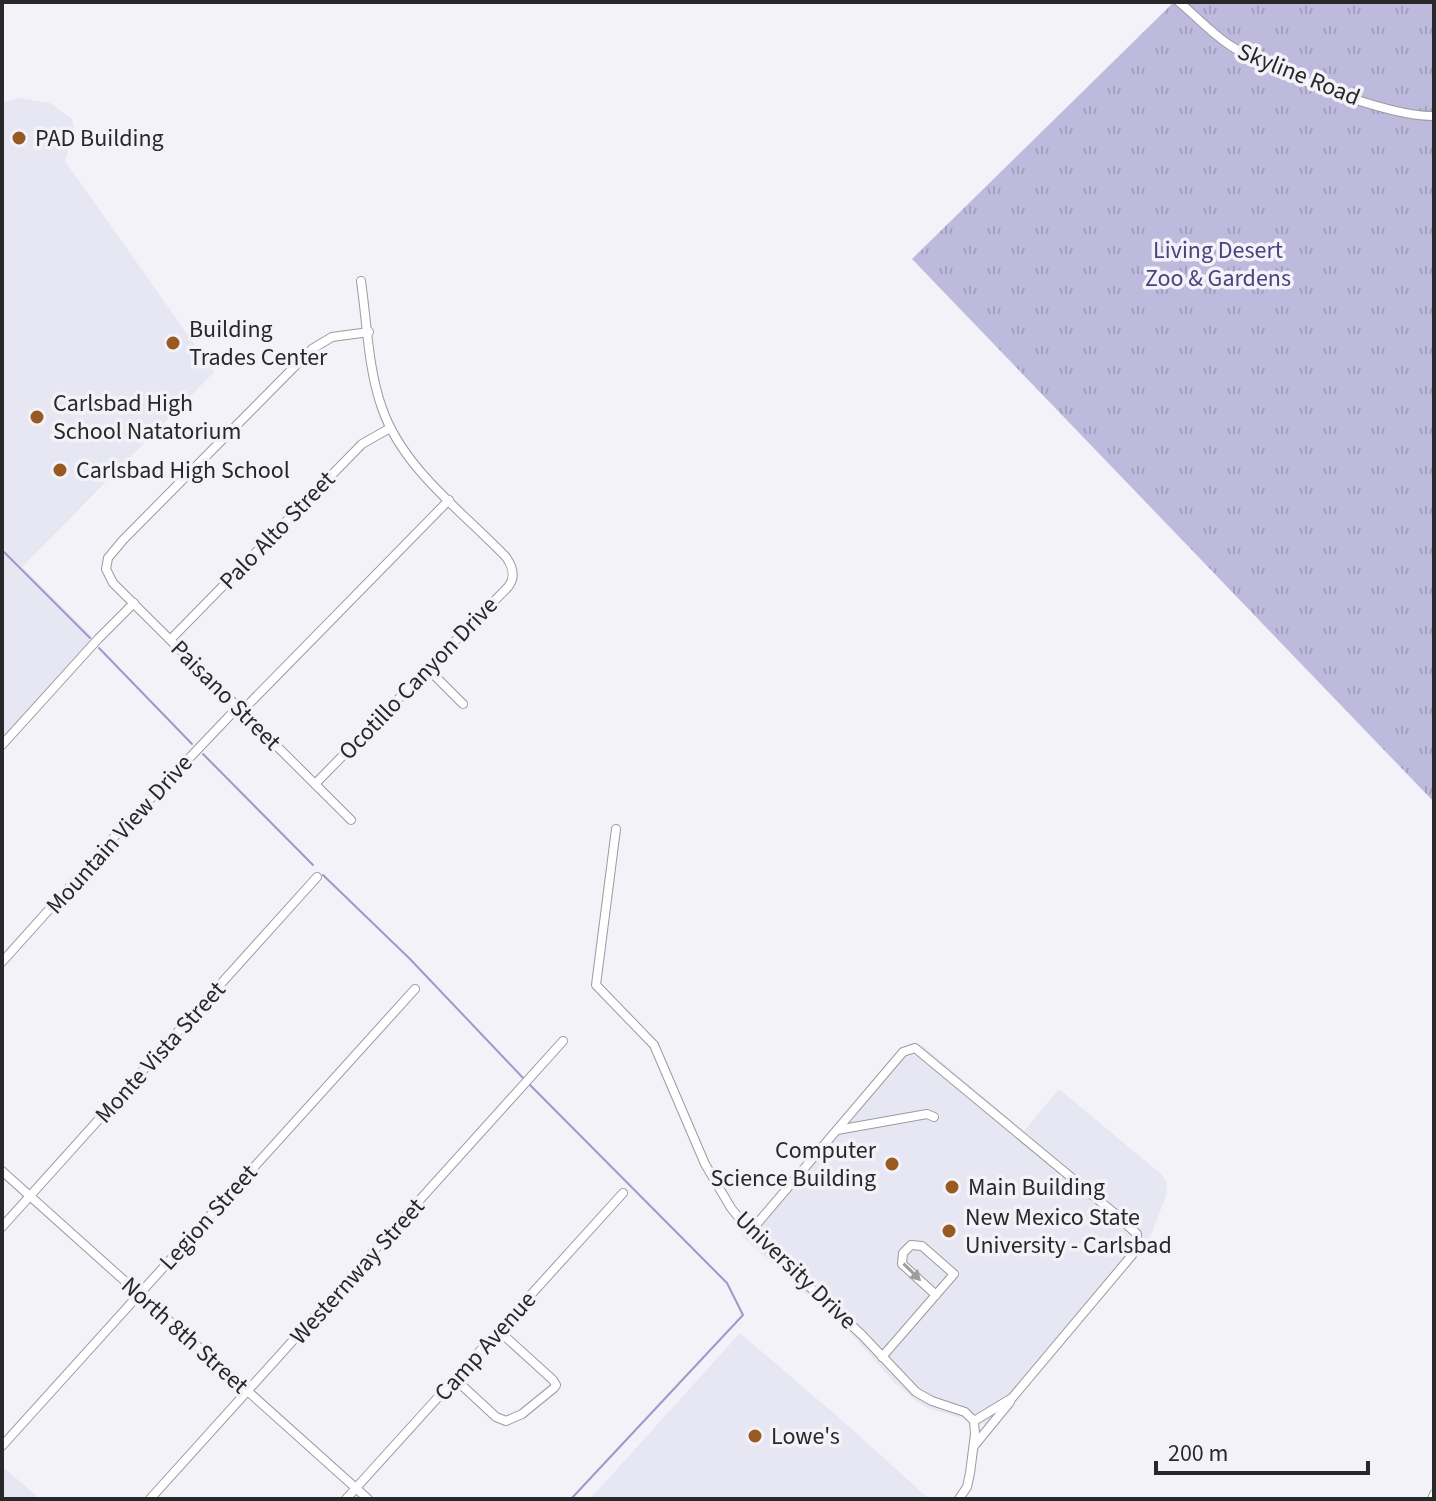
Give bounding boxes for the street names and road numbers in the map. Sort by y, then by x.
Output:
street label: Skyline Road [1232,34,1365,115]
street label: Palo Alto Street [211,463,343,598]
street label: Ocotillo Canyon Drive [331,588,506,768]
street label: Paisano Street [162,632,289,759]
street label: Mountain View Drive [38,747,201,922]
street label: Monte Vista Street [87,974,234,1131]
street label: Legion Street [151,1157,266,1278]
street label: Westernway Street [282,1190,433,1352]
street label: University Drive [727,1203,865,1338]
street label: North 8th Street [113,1269,256,1402]
street label: Camp Avenue [426,1283,544,1409]

